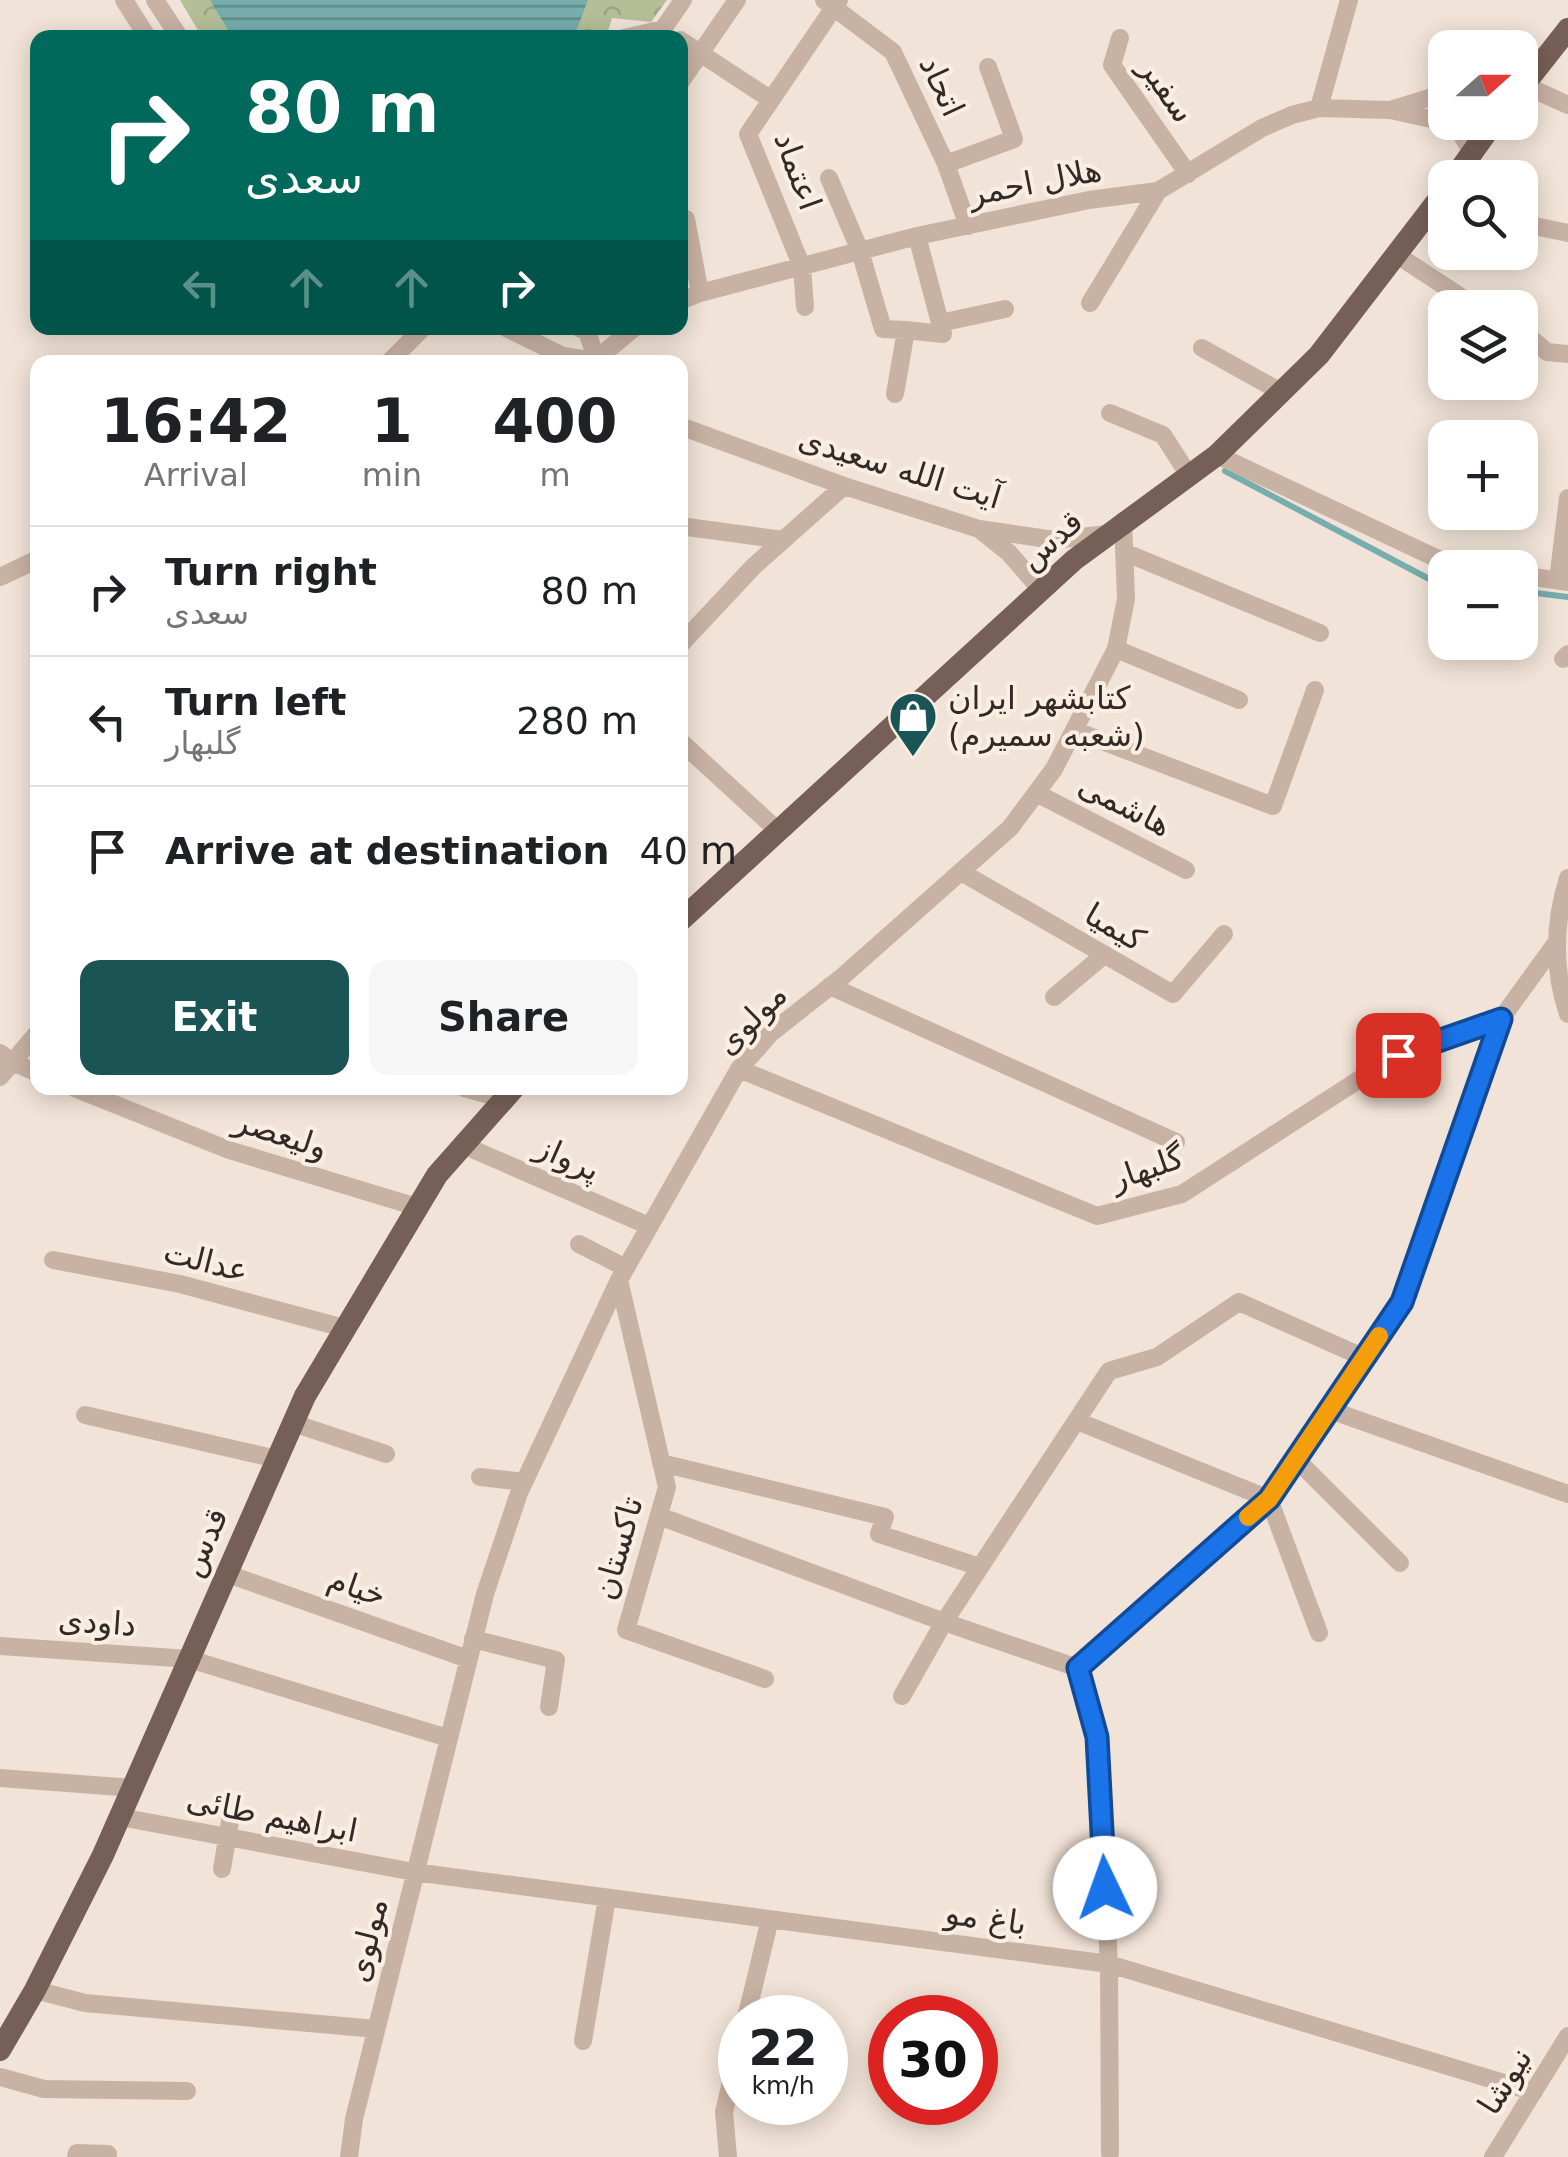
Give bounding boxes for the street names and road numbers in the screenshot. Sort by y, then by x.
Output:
street label: سفیر [1130,49,1203,130]
street label: اتحاد [912,50,972,122]
street label: اعتماد [766,127,830,215]
street label: هلال احمر [964,151,1105,214]
street label: آیت الله سعیدی [794,418,1008,517]
street label: قدس [1012,502,1090,578]
street label: هاشمی [1072,766,1178,844]
street label: کیمیا [1078,895,1152,960]
street label: مولوی [708,976,794,1062]
street label: ولیعصر [228,1101,332,1167]
street label: پرواز [528,1126,606,1189]
street label: گلبهار [1103,1138,1190,1199]
street label: عدالت [160,1232,252,1290]
street label: تاکستان [585,1492,651,1604]
street label: قدس [172,1502,236,1582]
street label: خیام [323,1559,391,1615]
street label: داودی [57,1600,137,1644]
street label: ابراهیم طائی [183,1780,361,1850]
street label: باغ مو [941,1893,1029,1942]
street label: مولوی [338,1894,396,1986]
street label: نیوشا [1470,2041,1540,2121]

